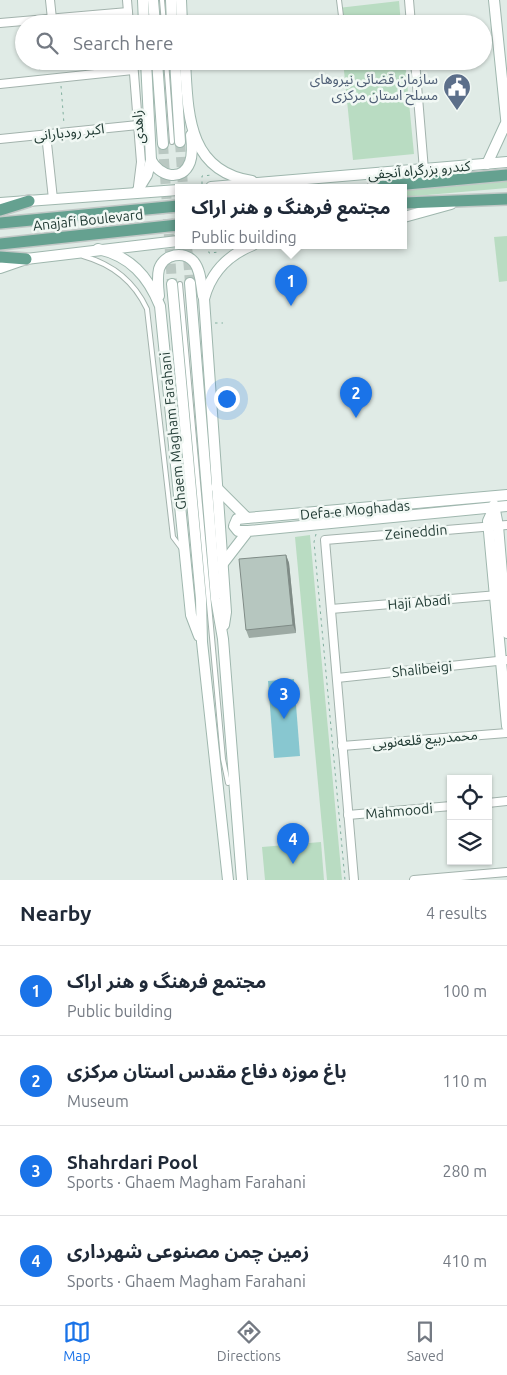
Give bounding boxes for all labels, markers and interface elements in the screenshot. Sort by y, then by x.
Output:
search box [15,15,492,70]
icon: search [33,29,61,57]
text: Search here [73,32,173,54]
place label: سازمان قضائی نیروهای مسلح استان مرکزی [310,71,438,106]
public building icon: سازمان قضائی نیروهای مسلح استان مرکزی [442,72,472,111]
street label: زاهدی [129,109,148,145]
street label: اکبر رودبارانی [33,120,105,145]
street label: کندرو بزرگراه آنجفی [367,158,471,183]
popup [175,184,407,249]
text: مجتمع فرهنگ و هنر اراک [191,196,391,218]
street label: Anajafi Boulevard [32,206,144,234]
text: Public building [191,228,297,246]
pin: 1 [275,265,307,306]
street label: Ghaem Magham Farahani [157,351,189,511]
pin: 2 [340,377,372,418]
your location [214,386,240,412]
street label: Defa-e Moghadas [299,497,411,523]
street label: Zeineddin [384,521,448,543]
street label: Haji Abadi [387,591,451,613]
street label: Shalibeigi [391,658,453,680]
pin: 3 [268,678,300,719]
street label: محمدربیع قلعه‌نویی [372,726,479,755]
map controls [447,775,492,865]
button: locate [447,775,492,820]
street label: Mahmoodi [365,800,433,822]
button: layers [447,820,492,865]
pin: 4 [277,823,309,864]
text: Nearby [20,901,91,925]
text: 4 results [426,904,487,922]
text: مجتمع فرهنگ و هنر اراک [67,970,266,992]
text: 1 [31,982,41,1000]
text: 100 m [442,982,487,1000]
text: Public building [67,1002,172,1020]
text: باغ موزه دفاع مقدس استان مرکزی [67,1060,346,1082]
text: 2 [31,1072,41,1090]
text: 110 m [442,1072,487,1090]
text: Museum [67,1092,129,1110]
text: Shahrdari Pool [67,1151,198,1173]
text: 3 [31,1162,41,1180]
text: 280 m [442,1162,487,1180]
text: Sports · Ghaem Magham Farahani [67,1173,306,1191]
text: زمین چمن مصنوعی شهرداری [67,1240,309,1262]
text: 4 [31,1252,41,1270]
text: 410 m [442,1252,487,1270]
text: Sports · Ghaem Magham Farahani [67,1272,306,1290]
tab: Map [63,1318,91,1364]
tab: Directions [217,1318,281,1364]
tab: Saved [407,1318,444,1364]

